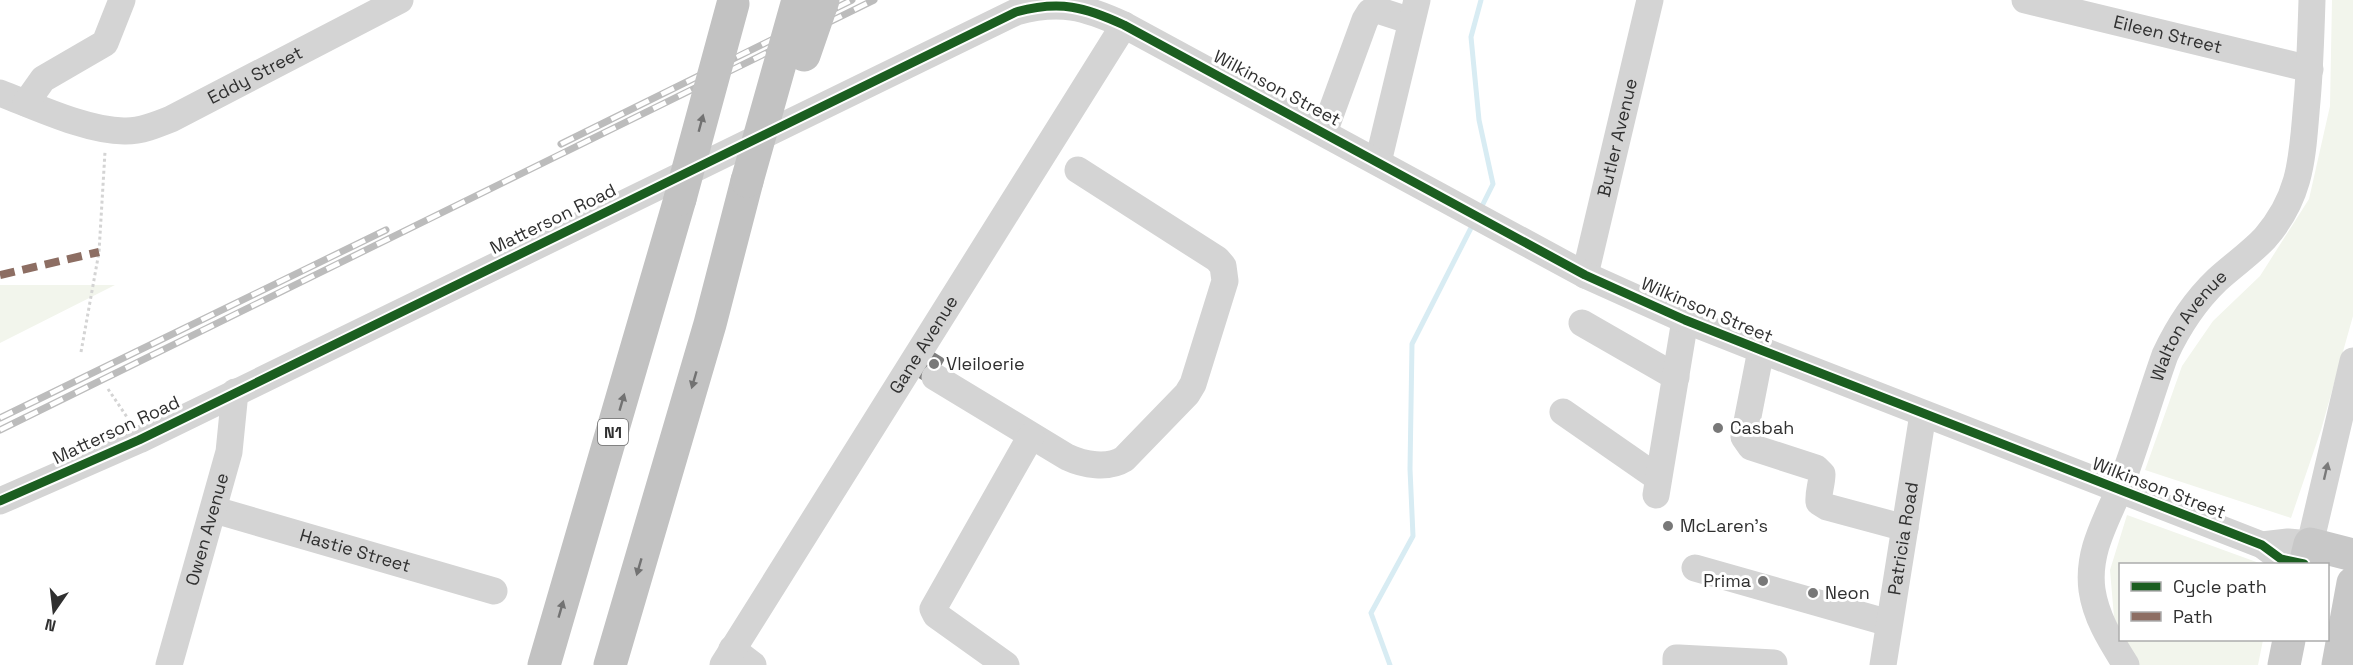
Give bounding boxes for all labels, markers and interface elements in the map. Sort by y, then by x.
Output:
street label: Eileen Street [2111,10,2225,58]
street label: Eddy Street [203,41,306,109]
street label: Wilkinson Street [1210,44,1345,131]
street label: Butler Avenue [1592,76,1642,199]
one-way arrow [697,114,706,132]
street label: Matterson Road [486,178,620,259]
street label: Walton Avenue [2145,265,2232,384]
street label: Wilkinson Street [1638,271,1777,348]
street label: Gane Avenue [884,291,963,398]
place label: Vleiloerie [946,352,1025,375]
marker: Vleiloerie [927,357,941,371]
one-way arrow [689,371,698,389]
street label: Matterson Road [49,390,183,469]
one-way arrow [618,393,627,411]
place label: Casbah [1730,416,1794,439]
road number: N1 [598,419,628,445]
marker: Casbah [1711,421,1725,435]
street label: Wilkinson Street [2089,452,2229,524]
one-way arrow [2322,462,2332,480]
street label: Owen Avenue [180,470,234,588]
street label: Patricia Road [1882,480,1923,597]
place label: McLaren's [1680,514,1768,537]
marker: McLaren's [1661,519,1675,533]
street label: Hastie Street [297,523,413,577]
one-way arrow [634,558,643,576]
legend [2119,563,2329,641]
place label: Prima [1703,569,1751,592]
marker: Prima [1756,574,1770,588]
text: Cycle path [2173,575,2267,598]
north arrow [24,581,84,641]
place label: Neon [1825,581,1870,604]
marker: Neon [1806,586,1820,600]
one-way arrow [557,600,566,618]
text: Path [2173,605,2213,628]
text: N [43,614,58,637]

